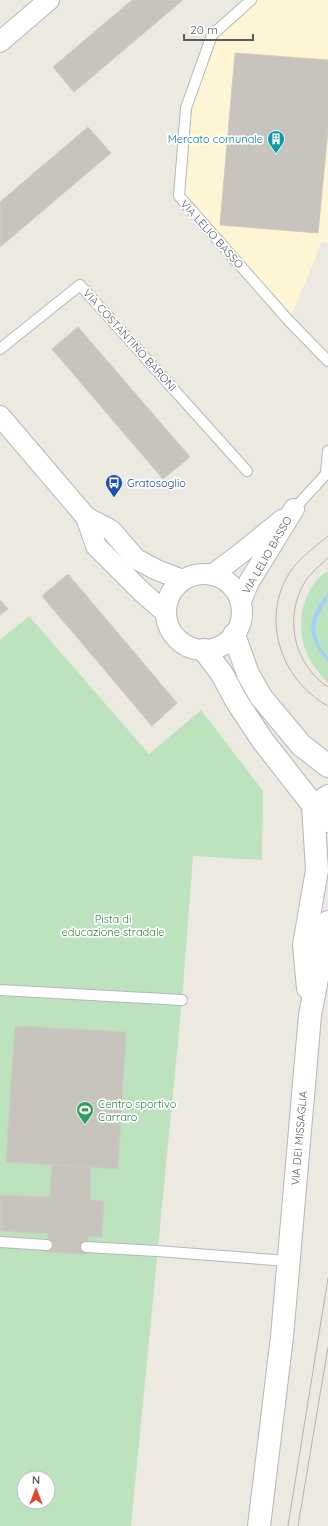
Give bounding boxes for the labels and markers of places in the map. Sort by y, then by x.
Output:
building icon: Mercato comunale [266,129,286,154]
place label: Mercato comunale [168,132,263,146]
bus stop icon: Gratosoglio [104,473,124,498]
place label: Gratosoglio [127,476,186,490]
place label: Centro sportivo Carraro [98,1097,177,1124]
sports icon: Centro sportivo Carraro [75,1100,95,1125]

